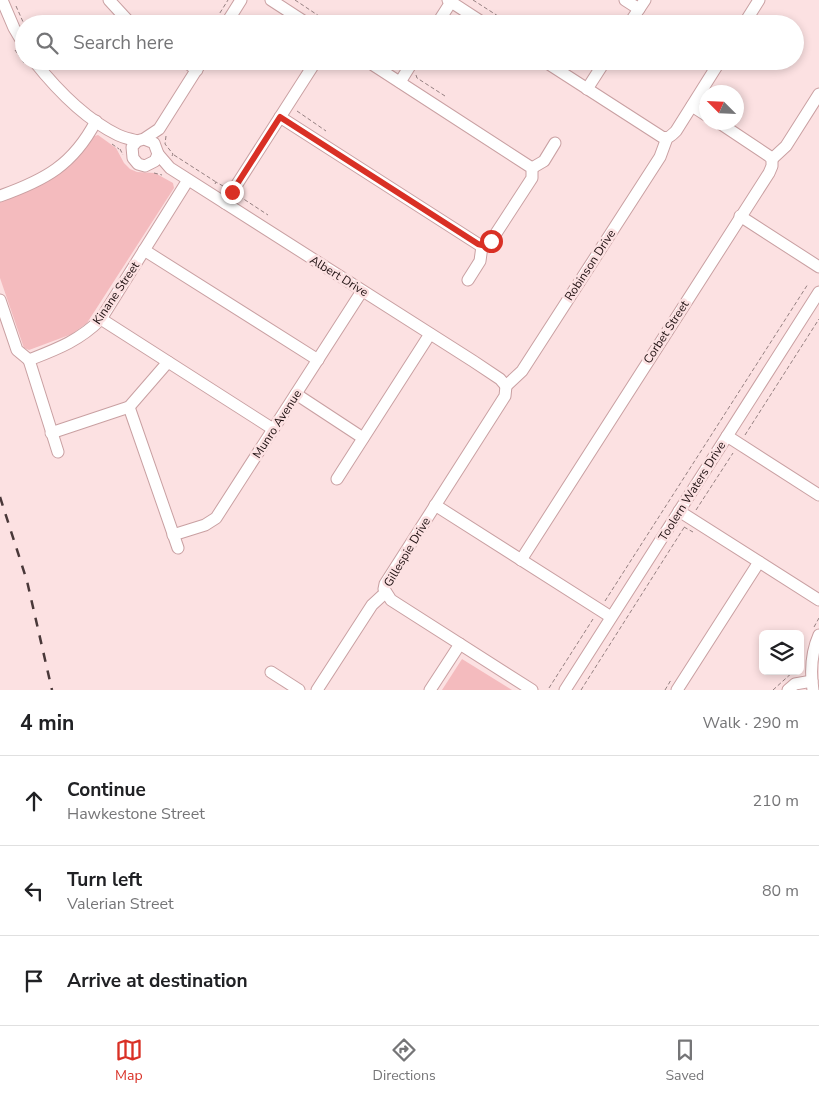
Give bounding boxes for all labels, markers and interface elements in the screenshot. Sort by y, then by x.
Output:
search box [15,15,804,70]
icon: search [33,29,61,57]
text: Search here [73,30,174,56]
north arrow [699,85,744,130]
route end [221,181,244,204]
street label: Robinson Drive [561,226,619,304]
route start [480,230,503,253]
street label: Albert Drive [307,252,371,300]
street label: Kinane Street [89,258,143,328]
street label: Corbet Street [640,297,693,367]
street label: Munro Avenue [249,387,305,461]
street label: Toolern Waters Drive [655,438,729,544]
street label: Gillespie Drive [380,514,434,590]
map controls [759,630,804,675]
button: layers [759,630,804,675]
text: 4 min [20,709,74,737]
text: Walk · 290 m [703,712,799,734]
text: Continue [67,777,146,803]
icon: ahead [20,787,48,815]
text: 210 m [752,790,799,812]
text: Hawkestone Street [67,803,205,825]
text: Turn left [67,867,142,893]
icon: left [20,877,48,905]
text: 80 m [762,880,799,902]
text: Valerian Street [67,893,174,915]
icon: arrive [20,967,48,995]
text: Arrive at destination [67,968,248,994]
tab: Map [115,1036,143,1085]
tab: Directions [373,1036,436,1085]
tab: Saved [665,1036,704,1085]

